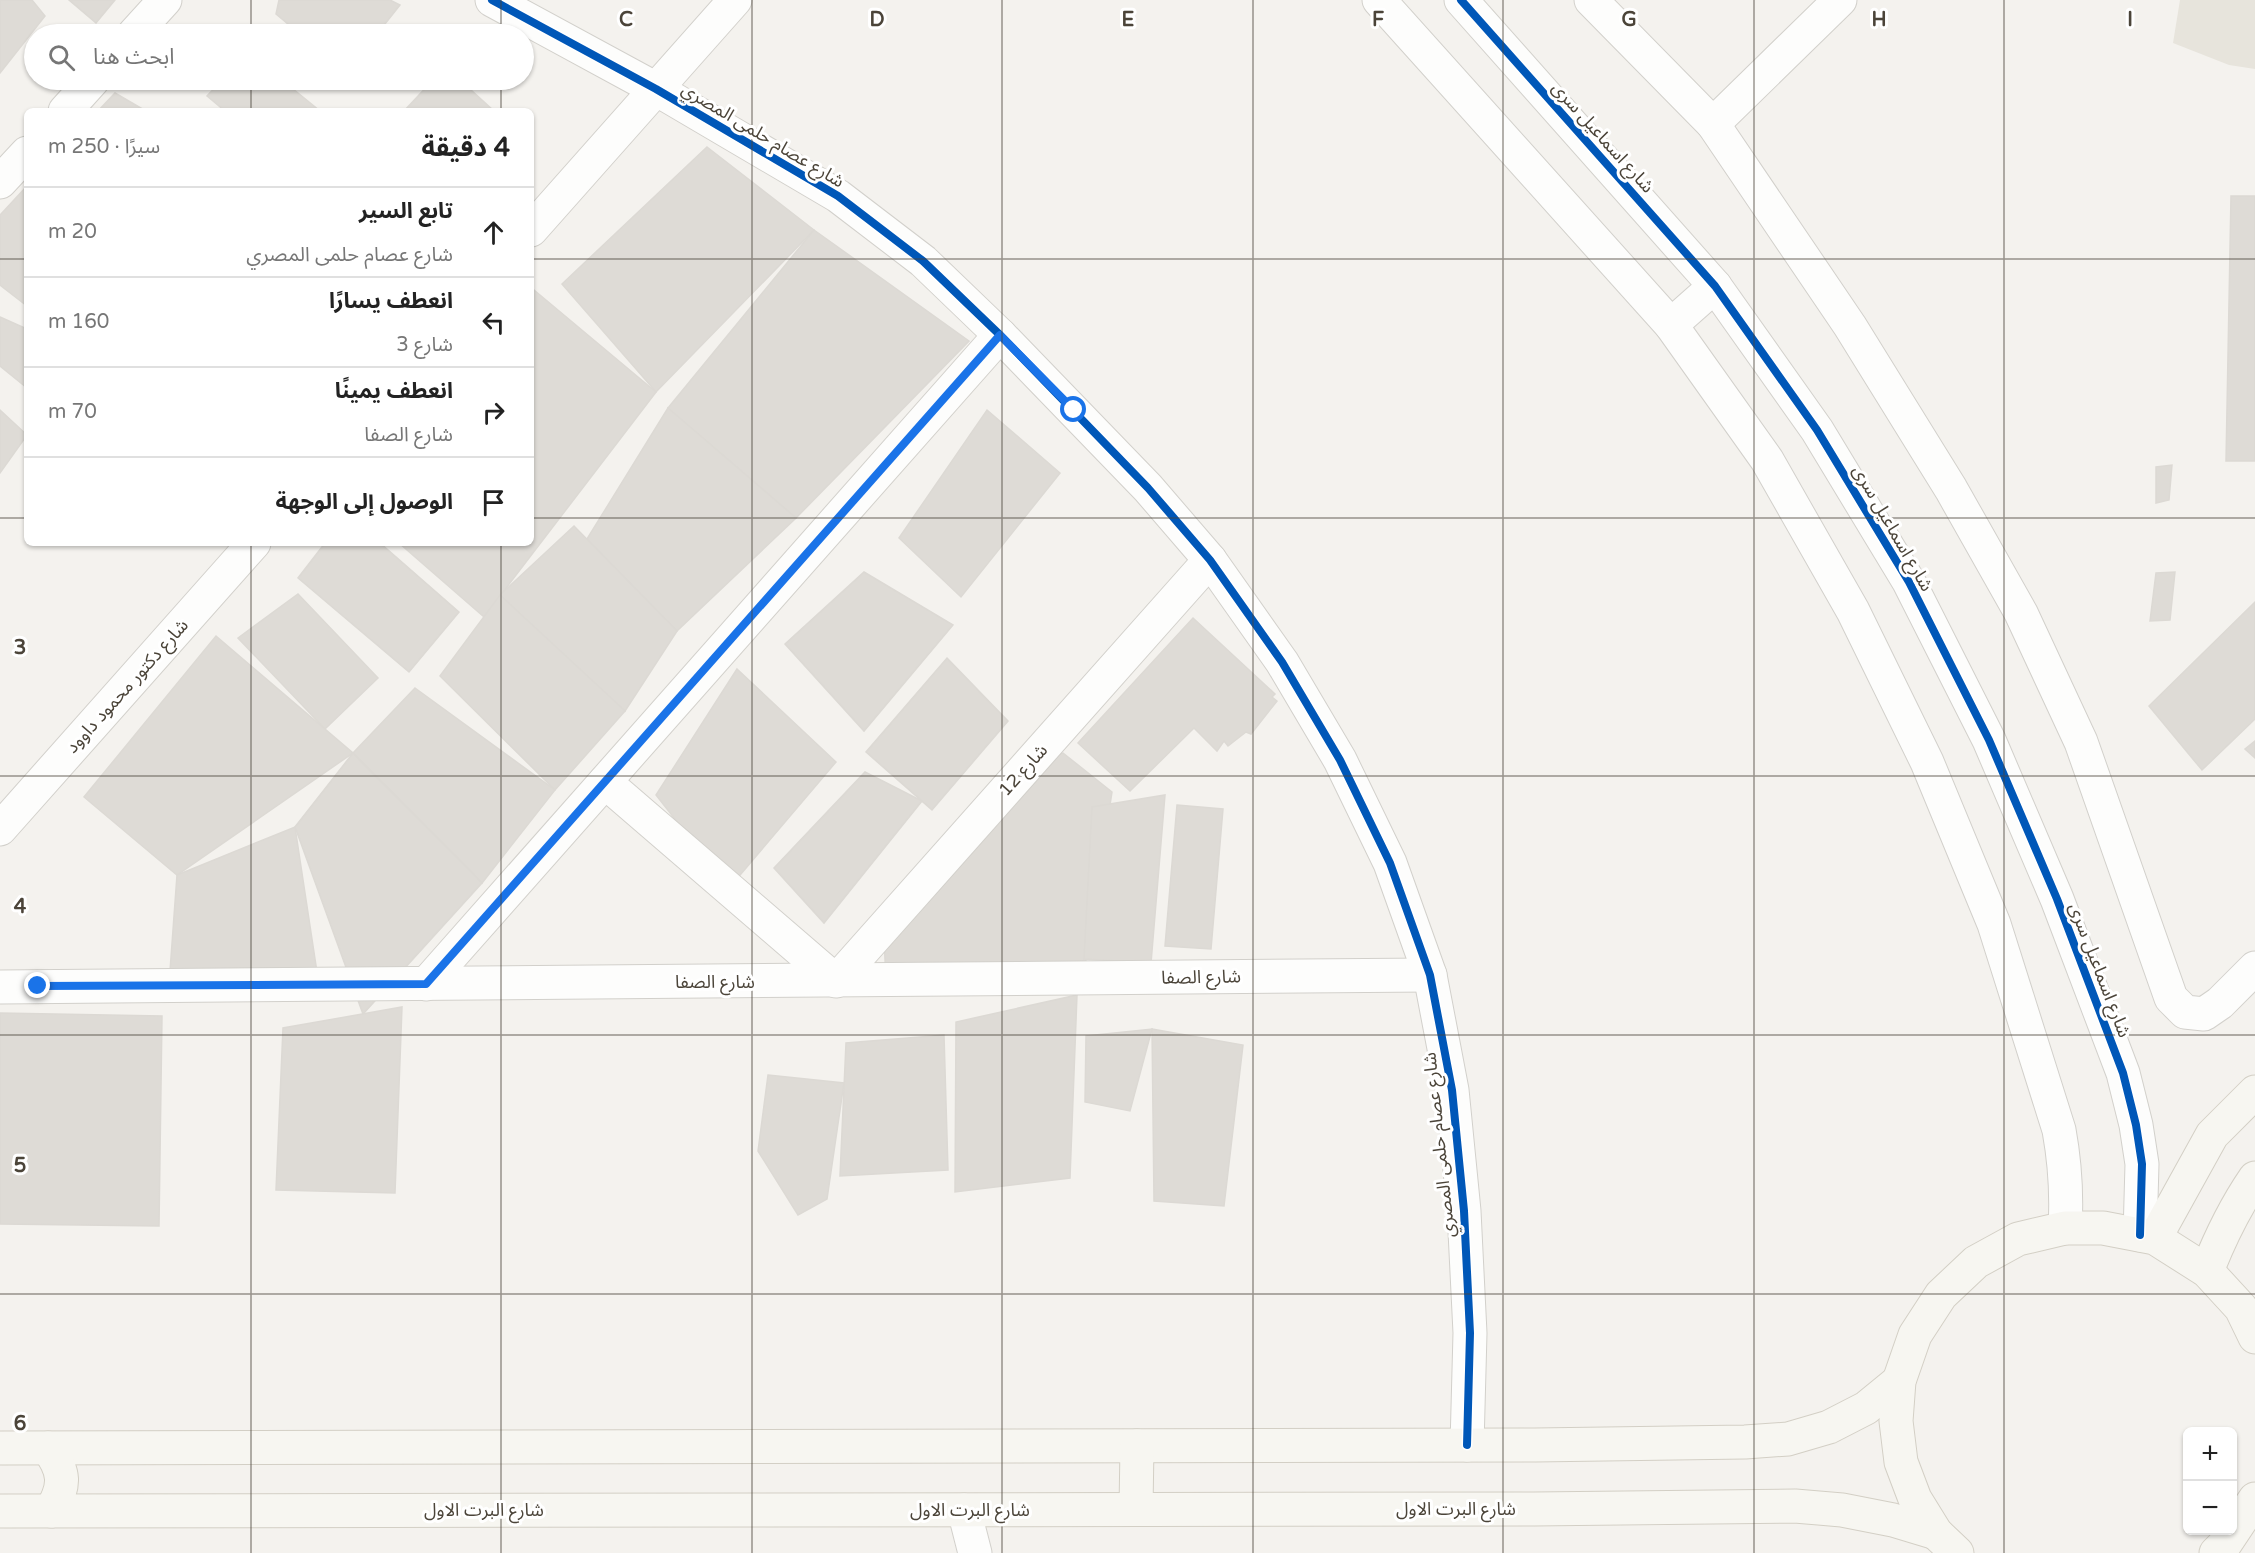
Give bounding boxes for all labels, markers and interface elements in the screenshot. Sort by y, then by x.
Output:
text: C [619,8,633,32]
text: D [869,8,885,32]
text: E [1122,8,1135,32]
text: F [1372,8,1384,32]
text: G [1621,8,1637,32]
text: H [1871,8,1887,32]
text: I [2127,8,2133,32]
search box [24,24,534,90]
icon: search [45,41,78,74]
text: ابحث هنا [93,44,175,70]
street label: شارع اسماعيل سرى [1545,77,1659,199]
street label: شارع عصام حلمى المصري [676,78,848,195]
text: 4 دقيقة [421,132,510,163]
text: سيرًا · 250 m [48,135,160,159]
text: تابع السير [359,198,453,224]
icon: ahead [477,216,510,249]
text: 20 m [48,220,97,244]
text: شارع عصام حلمى المصري [246,243,453,267]
text: انعطف يسارًا [329,288,453,314]
icon: left [477,306,510,339]
text: 160 m [48,310,109,334]
text: شارع 3 [396,333,453,357]
text: انعطف يمينًا [335,378,453,404]
icon: right [477,396,510,429]
route start [1060,396,1086,422]
text: 70 m [48,400,97,424]
text: شارع الصفا [364,423,453,447]
street label: شارع اسماعيل سرى [1845,461,1938,597]
icon: arrive [477,486,510,519]
text: الوصول إلى الوجهة [275,489,453,515]
street label: شارع دكتور محمود داوود [61,614,195,760]
text: 3 [14,636,26,660]
street label: شارع 12 [994,739,1054,803]
text: 4 [14,895,27,919]
street label: شارع اسماعيل سرى [2061,900,2136,1041]
street label: شارع الصفا [1161,965,1241,992]
street label: شارع الصفا [675,971,755,996]
route end [24,972,50,998]
street label: شارع عصام حلمى المصري [1418,1051,1463,1239]
text: 5 [14,1154,26,1178]
text: 6 [14,1412,26,1436]
map controls [2183,1427,2237,1535]
button: + [2183,1427,2237,1481]
button: − [2183,1481,2237,1535]
street label: شارع البرت الاول [1396,1498,1516,1523]
street label: شارع البرت الاول [424,1499,544,1524]
street label: شارع البرت الاول [910,1499,1030,1524]

